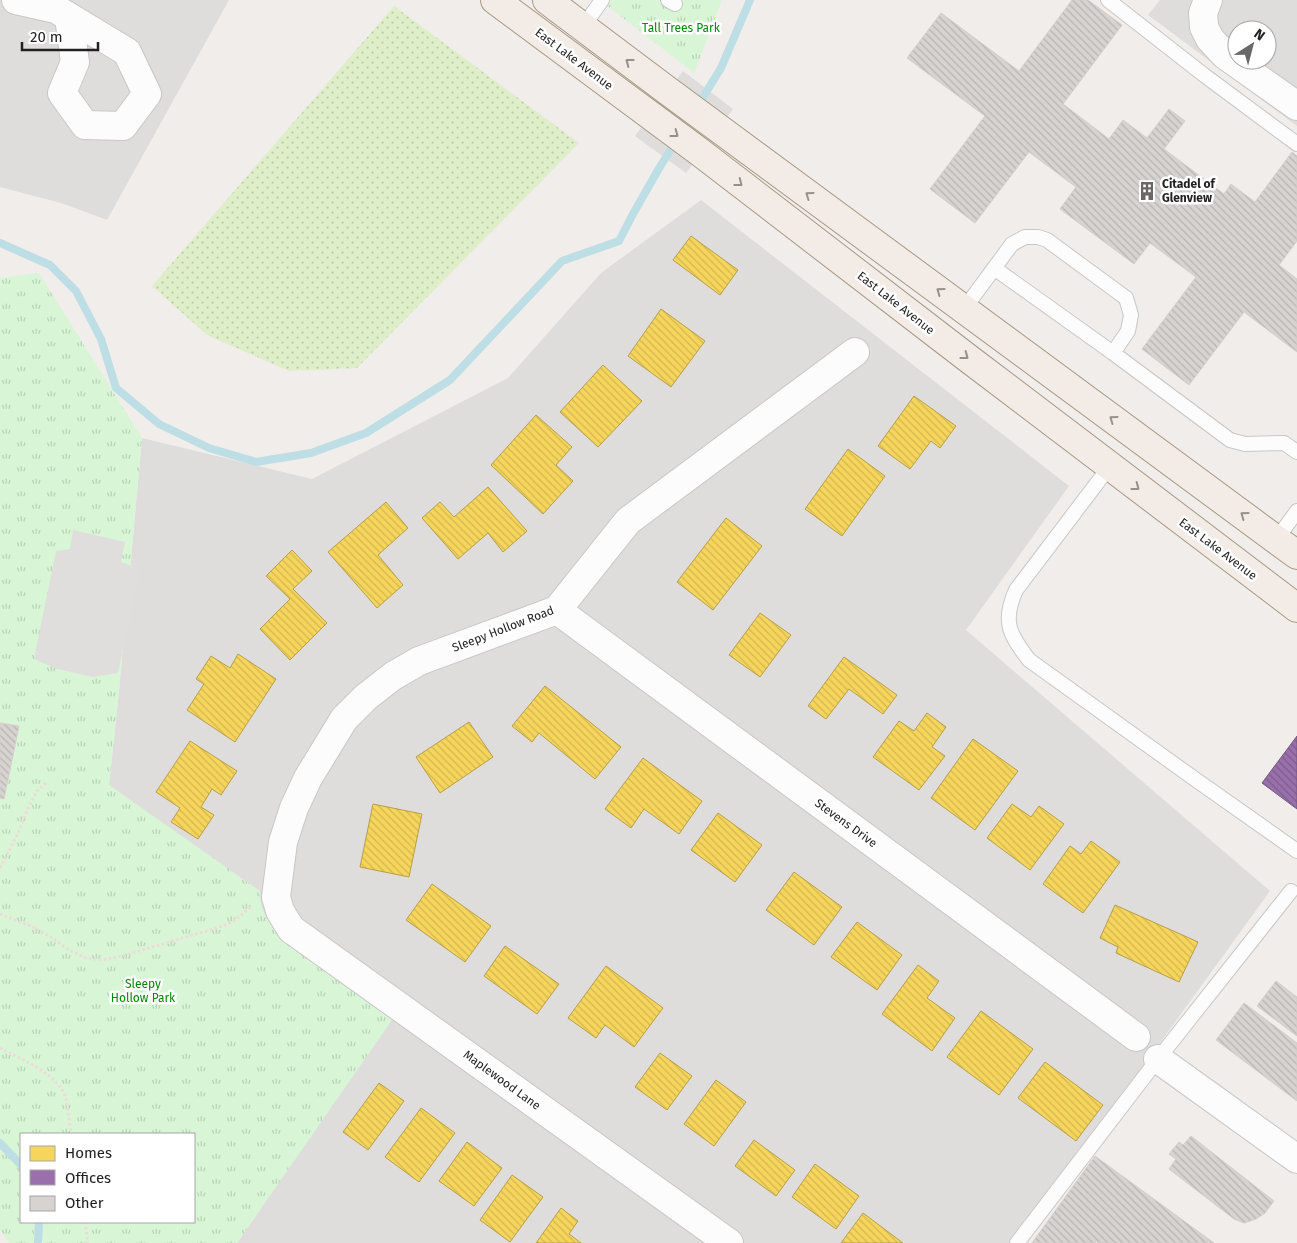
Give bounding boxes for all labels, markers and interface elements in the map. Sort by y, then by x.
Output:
scale bar [22,20,99,52]
north arrow [1227,20,1277,70]
park label: Tall Trees Park [642,21,721,35]
street label: East Lake Avenue [532,25,616,93]
text: N [1251,25,1268,44]
text: 20 m [30,28,63,46]
one-way arrow [626,59,635,67]
one-way arrow [669,129,678,137]
one-way arrow [733,177,742,185]
place label: Citadel of Glenview [1162,177,1217,205]
building icon: Citadel of Glenview [1136,180,1158,202]
one-way arrow [805,192,815,201]
street label: East Lake Avenue [855,269,937,337]
one-way arrow [936,288,946,297]
one-way arrow [959,351,968,359]
one-way arrow [1109,416,1119,425]
one-way arrow [1130,481,1139,489]
one-way arrow [1241,513,1250,521]
street label: East Lake Avenue [1176,515,1260,583]
street label: Sleepy Hollow Road [450,603,556,655]
street label: Stevens Drive [812,796,880,850]
park label: Sleepy Hollow Park [111,977,176,1005]
street label: Maplewood Lane [461,1047,543,1113]
legend [20,1133,195,1223]
text: Homes [65,1144,112,1162]
text: Offices [65,1169,111,1187]
text: Other [65,1194,104,1212]

